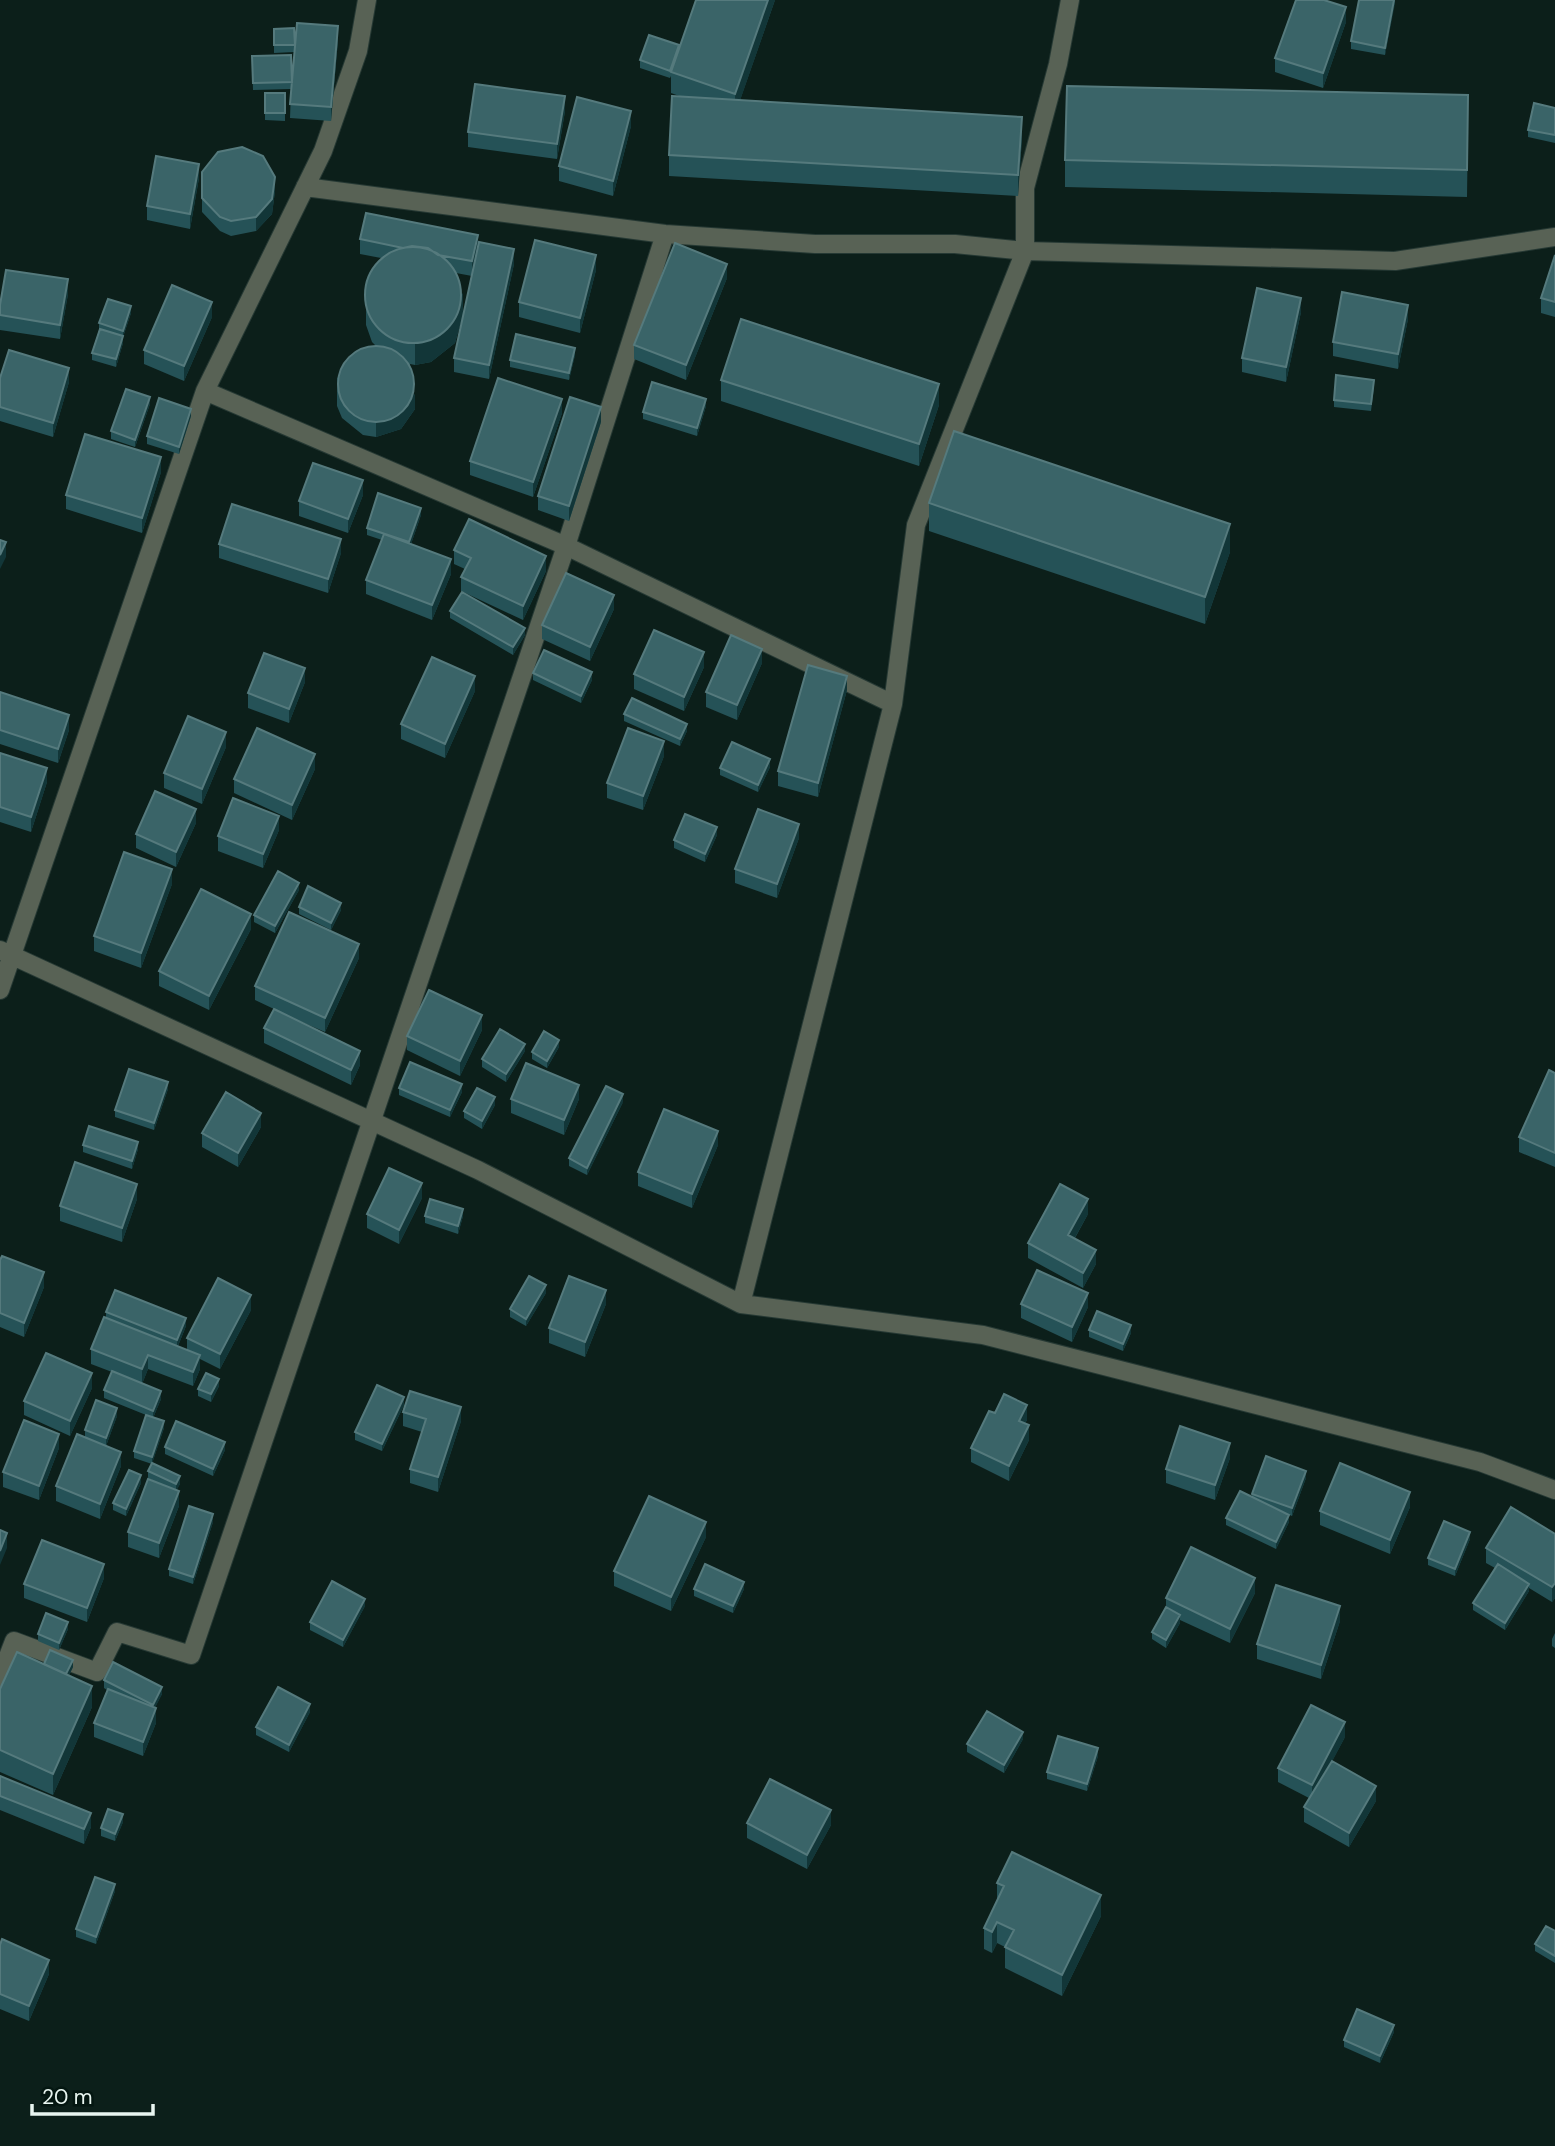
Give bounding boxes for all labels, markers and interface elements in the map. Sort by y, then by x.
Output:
scale bar [32,2072,152,2116]
text: 20 m [42,2083,93,2111]

